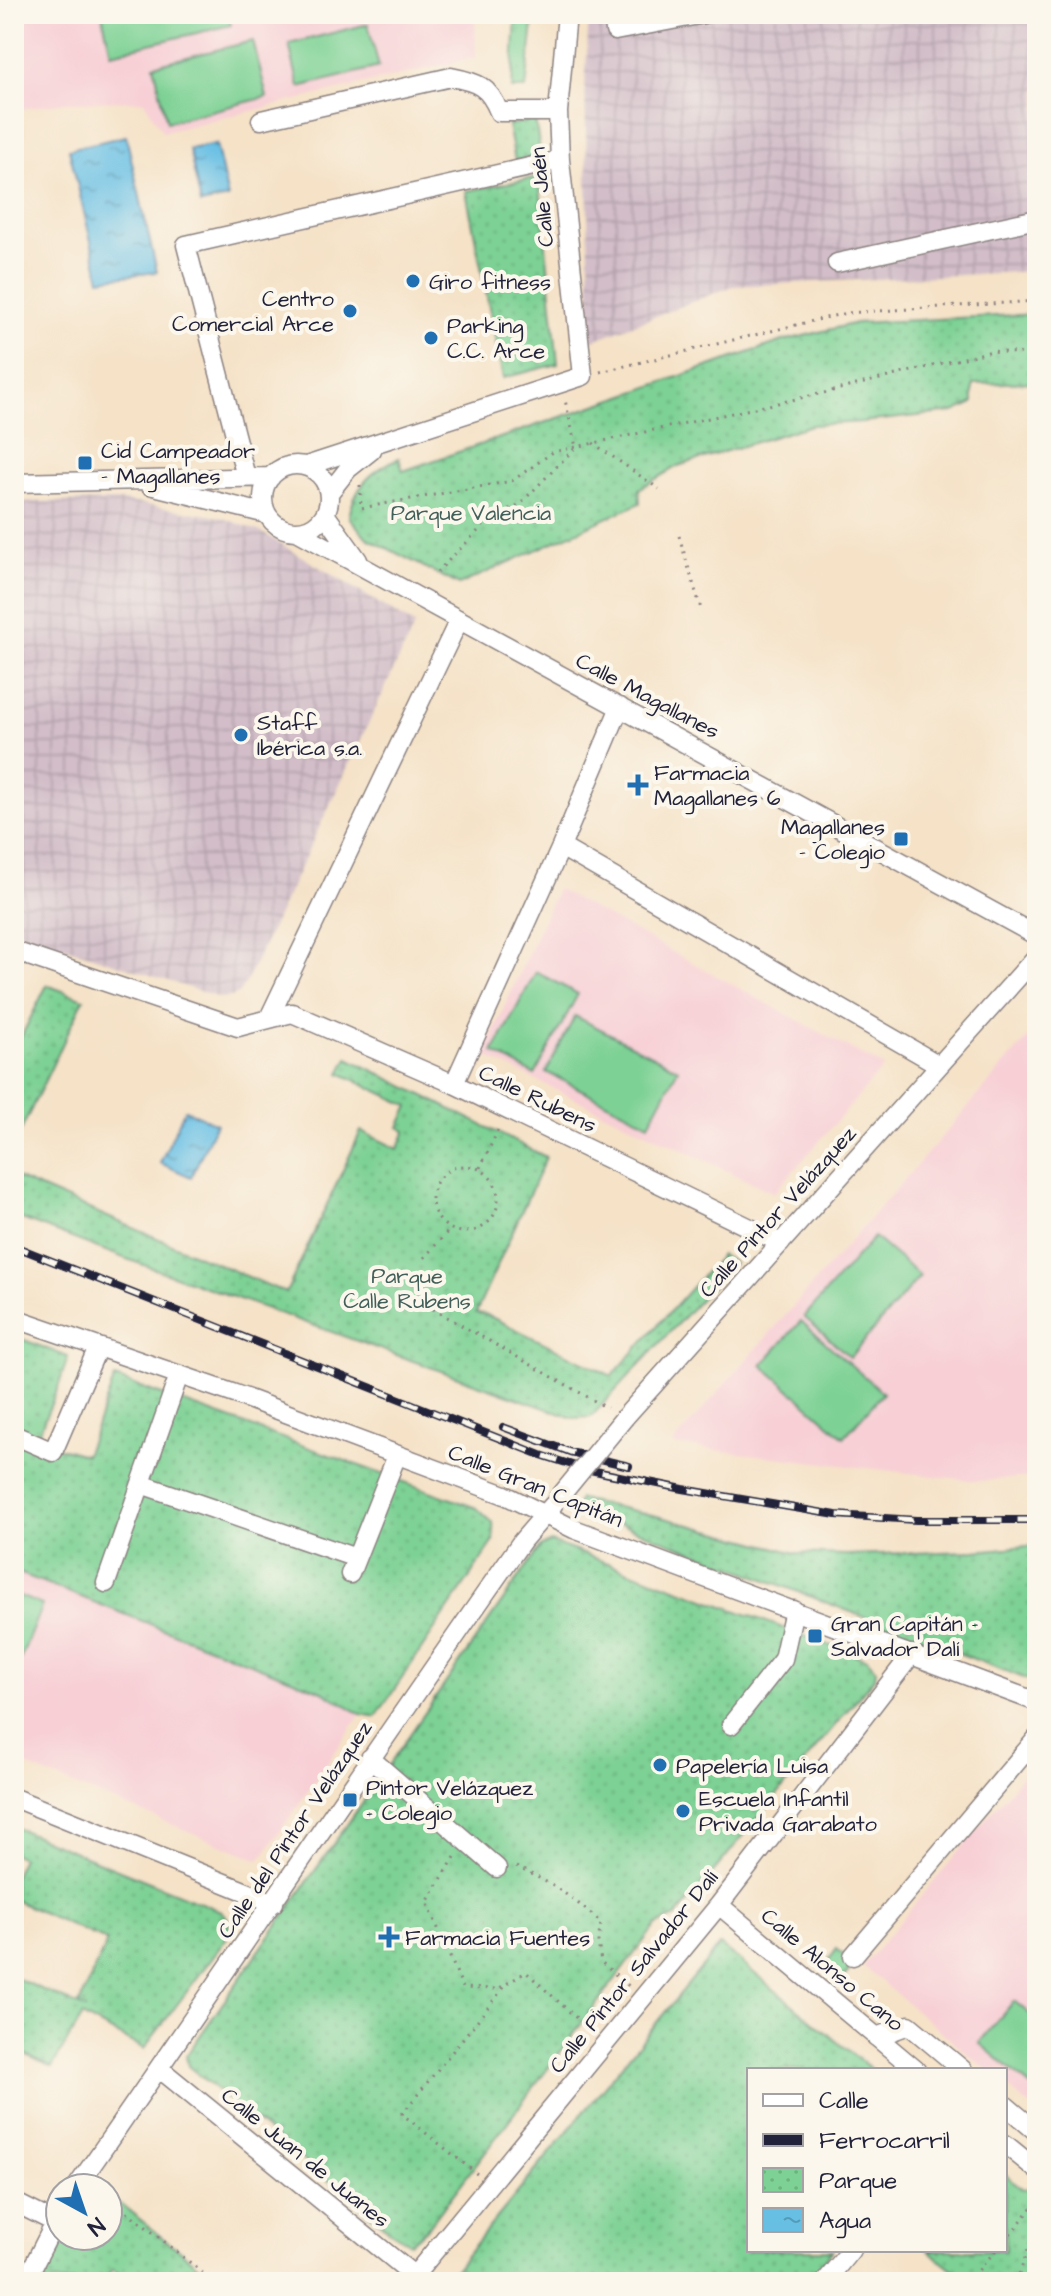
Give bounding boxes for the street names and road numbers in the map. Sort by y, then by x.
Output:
street label: Calle Jaén [523,146,562,248]
street label: Calle Magallanes [570,645,724,748]
street label: Calle Rubens [473,1057,601,1141]
street label: Calle Pintor Velázquez [692,1119,864,1305]
street label: Calle Gran Capitán [443,1437,628,1536]
street label: Calle del Pintor Velázquez [211,1715,380,1945]
street label: Calle Pintor Salvador Dalí [542,1863,726,2080]
street label: Calle Alonso Cano [754,1901,911,2040]
street label: Calle Juan de Juanes [214,2081,396,2236]

